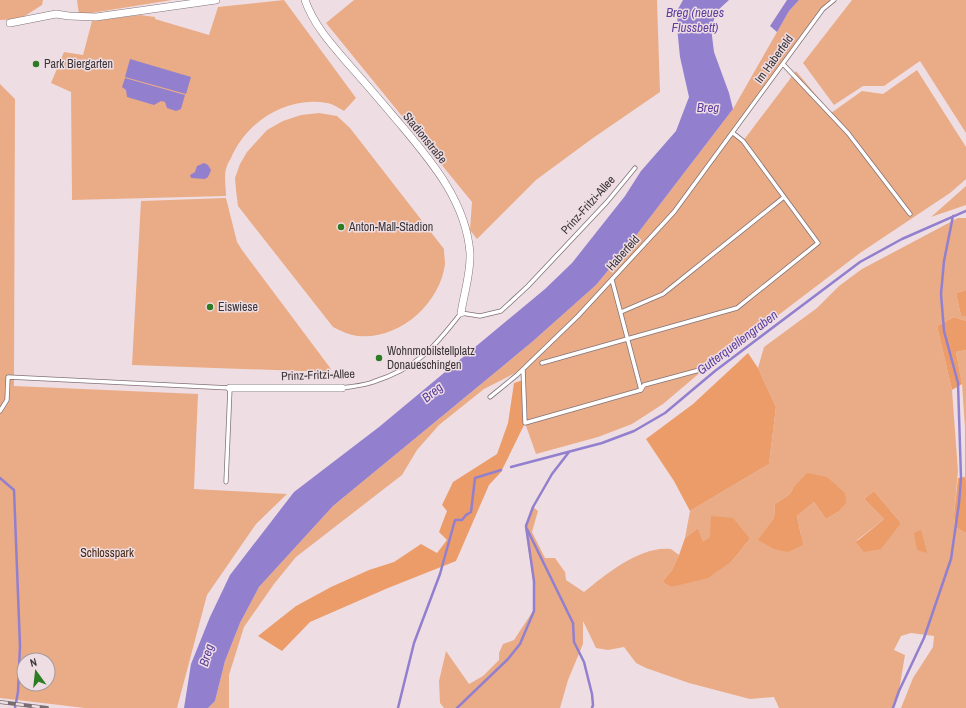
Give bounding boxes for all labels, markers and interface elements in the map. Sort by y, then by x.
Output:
water label: Breg (neues Flussbett) [666,4,724,36]
street label: Im Haberfeld [751,32,797,86]
place label: Park Biergarten [44,56,113,72]
marker: Park Biergarten [31,59,41,69]
water label: Breg [697,99,719,116]
street label: Stadionstraße [399,109,451,167]
street label: Prinz-Fritzi-Allee [557,172,619,238]
place label: Anton-Mall-Stadion [348,219,433,235]
marker: Anton-Mall-Stadion [336,222,346,232]
street label: Haberfeld [603,232,643,274]
place label: Eiswiese [218,299,258,315]
marker: Eiswiese [205,302,215,312]
water label: Gutterquellengraben [693,306,781,378]
place label: Wohnmobilstellplatz Donaueschingen [387,343,475,373]
marker: Wohnmobilstellplatz Donaueschingen [374,353,384,363]
street label: Prinz-Fritzi-Allee [281,366,355,384]
water label: Breg [418,379,446,406]
park label: Schlosspark [80,545,134,561]
water label: Breg [195,642,218,668]
north arrow [16,652,56,692]
text: N [28,655,38,670]

